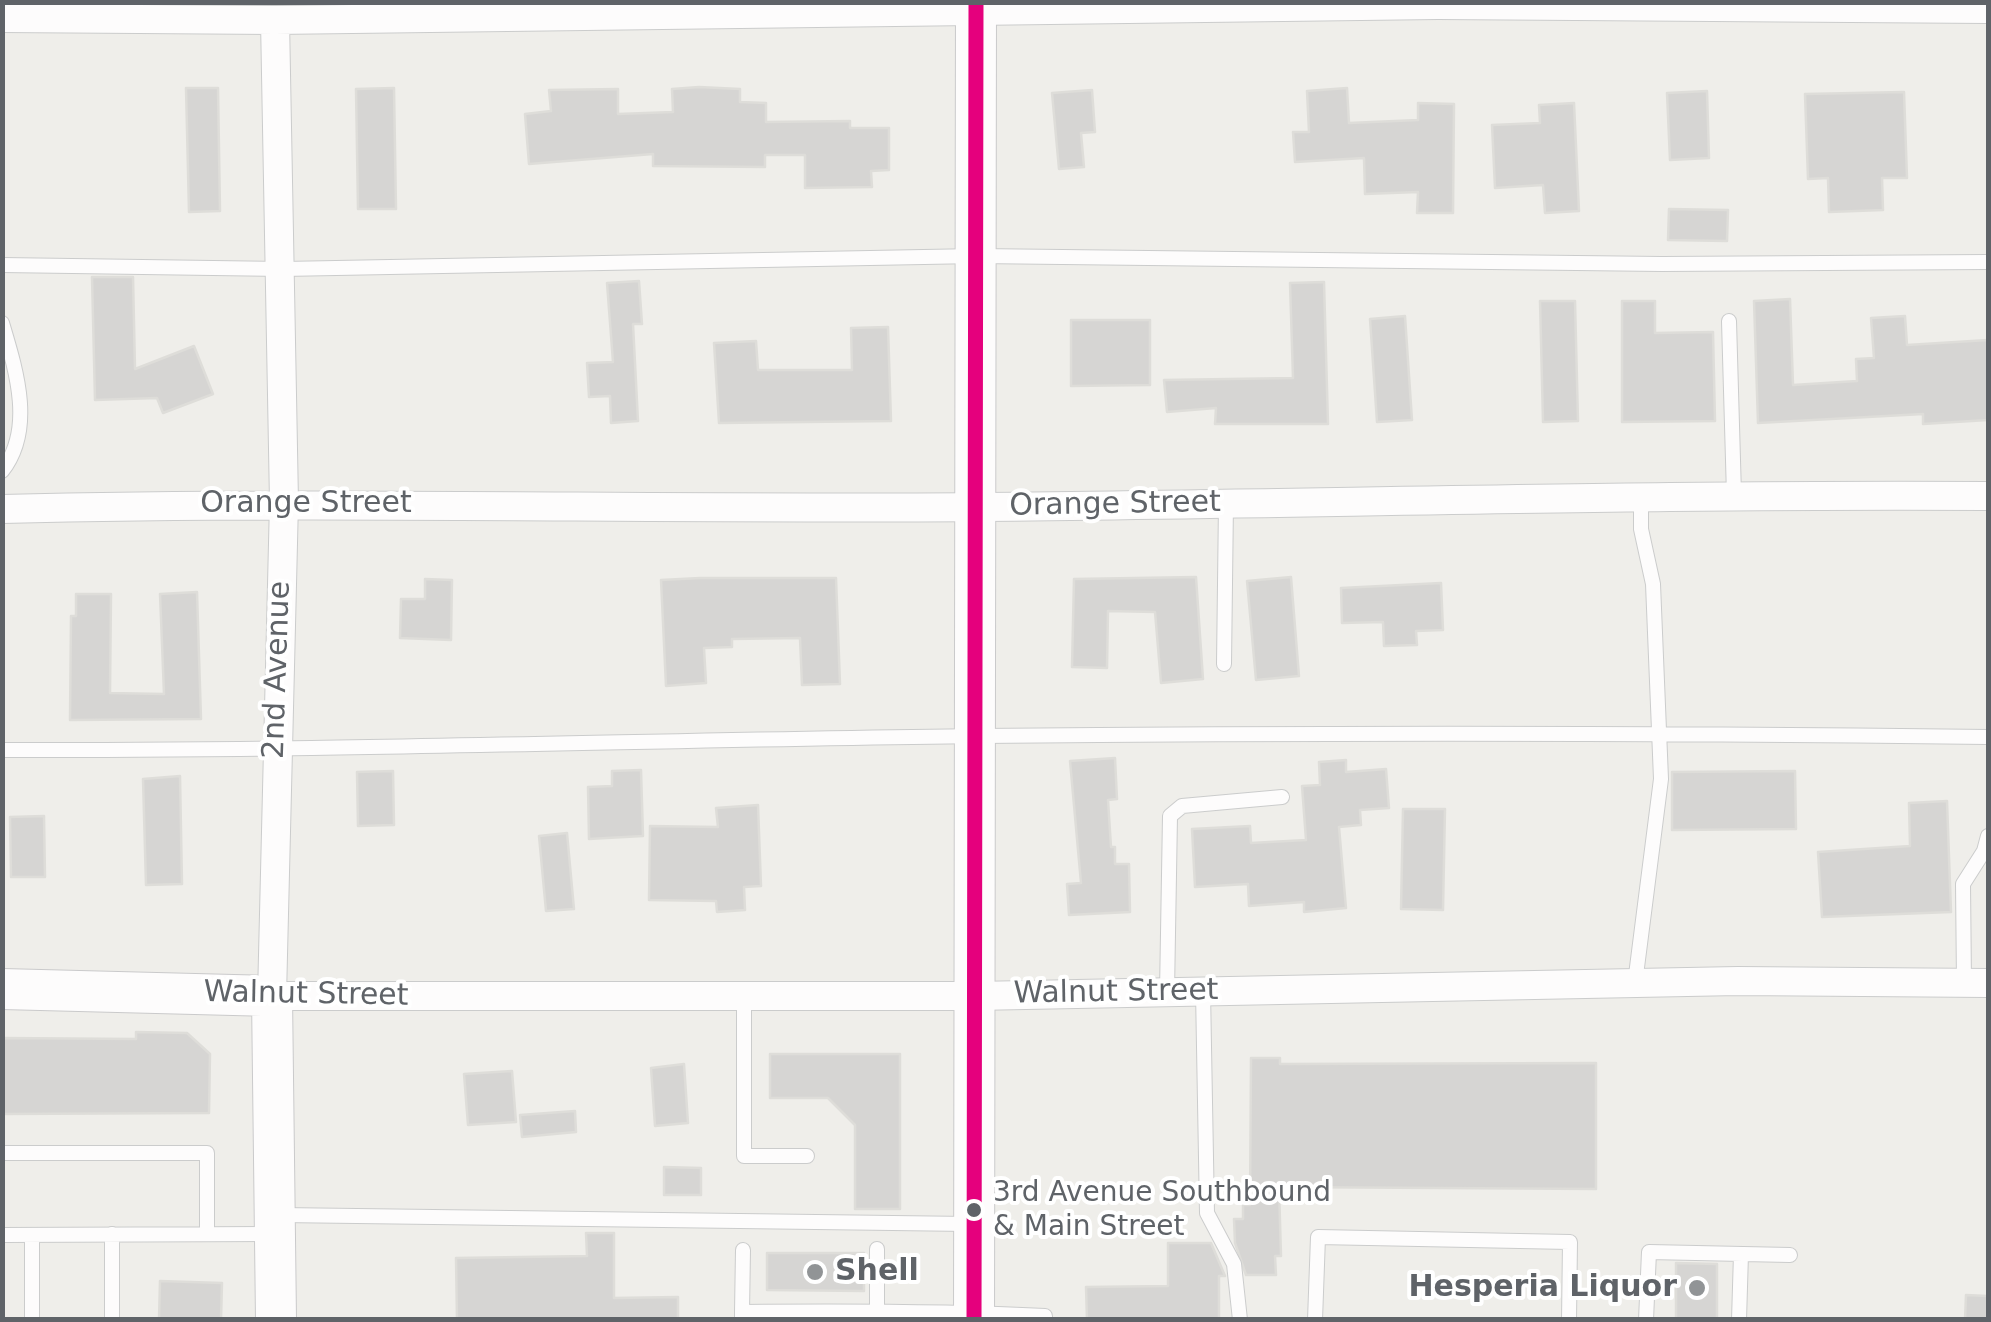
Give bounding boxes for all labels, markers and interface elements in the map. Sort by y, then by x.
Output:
street label: Orange Street [1009,485,1221,525]
street label: Orange Street [200,486,412,522]
street label: 2nd Avenue [257,580,299,760]
street label: Walnut Street [1013,973,1219,1013]
street label: Walnut Street [203,975,409,1015]
place label: 3rd Avenue Southbound & Main Street [993,1177,1331,1243]
marker: 3rd Avenue Southbound & Main Street [964,1200,984,1220]
place label: Shell [835,1254,919,1290]
marker: Shell [804,1261,826,1283]
place label: Hesperia Liquor [1408,1270,1677,1306]
marker: Hesperia Liquor [1686,1277,1708,1299]

